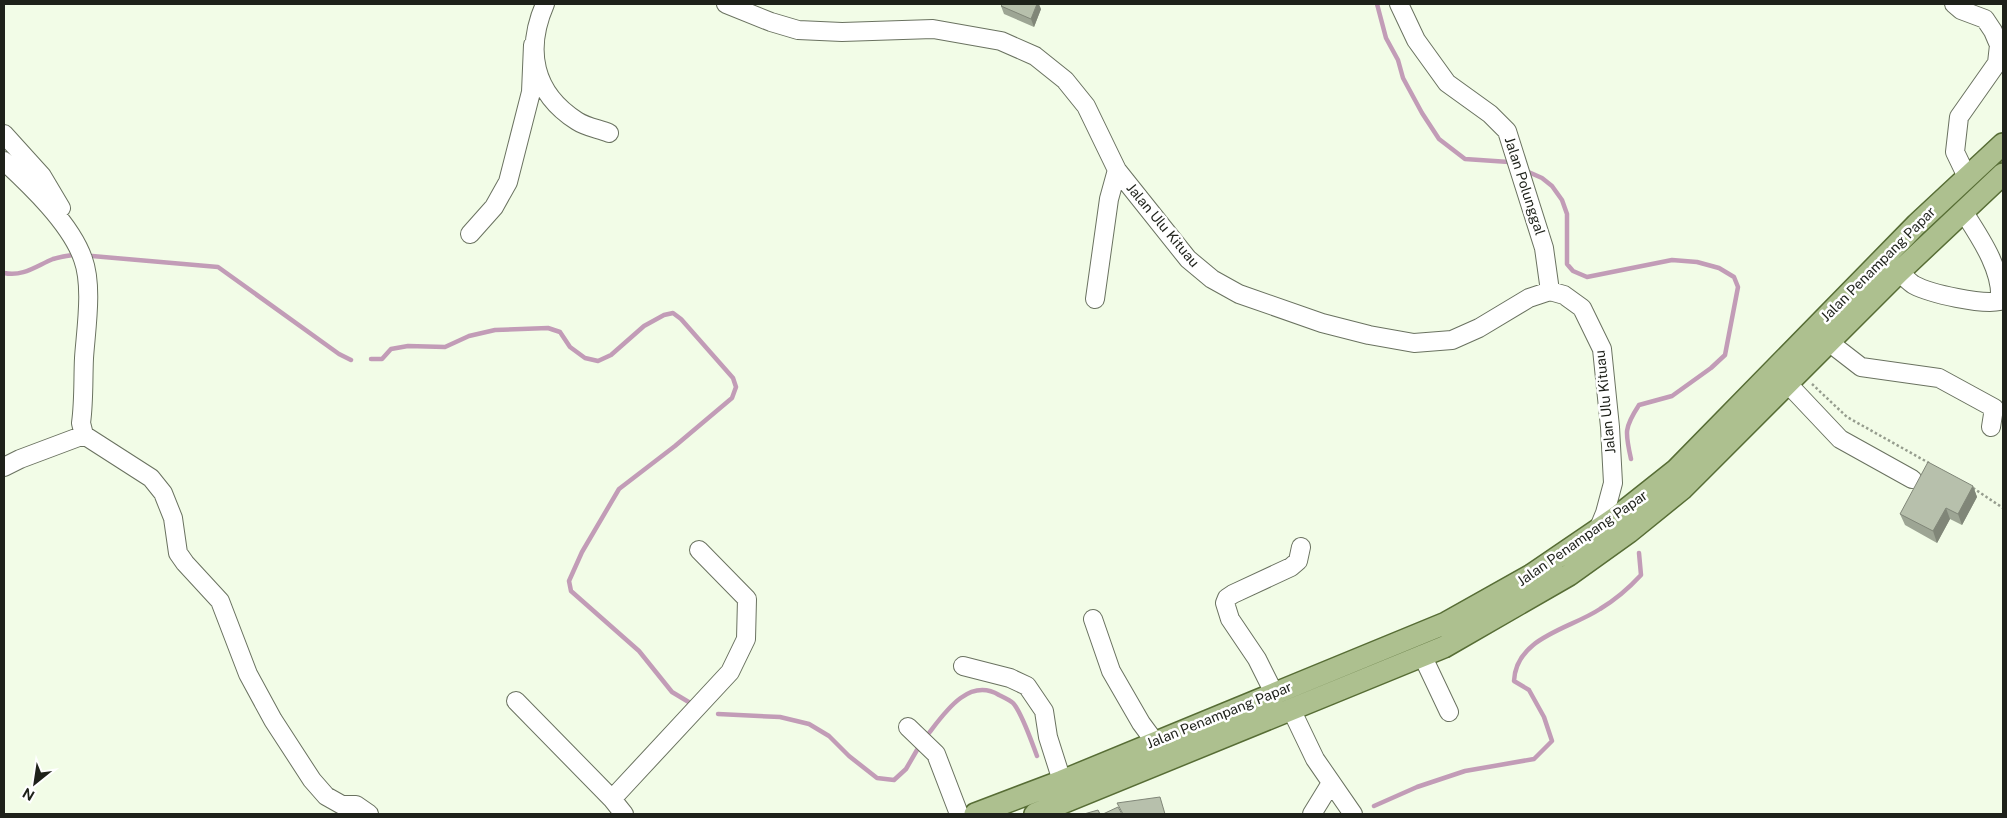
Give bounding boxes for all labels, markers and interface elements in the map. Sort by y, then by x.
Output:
street label: Jalan Polunggal [1502,135,1548,237]
street label: Jalan Ulu Kituau [1123,180,1203,270]
street label: Jalan Penampang Papar [1817,203,1939,325]
street label: Jalan Ulu Kituau [1592,349,1618,455]
street label: Jalan Penampang Papar [1514,487,1650,589]
street label: Jalan Penampang Papar [1144,678,1294,752]
north arrow [10,758,60,808]
text: N [20,785,37,804]

